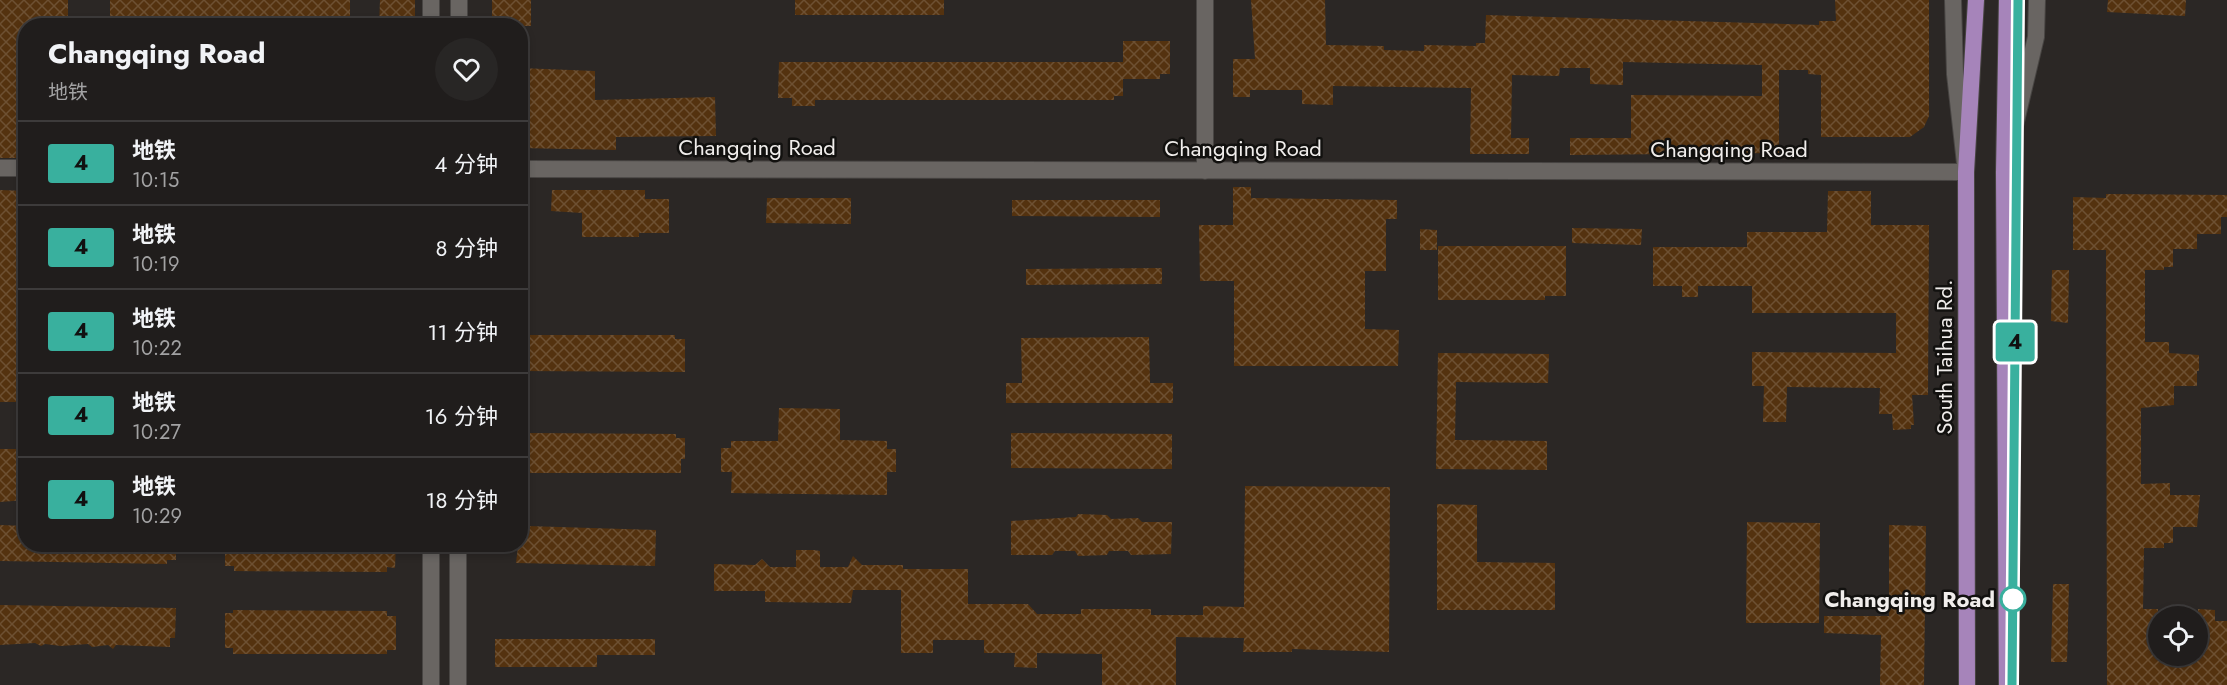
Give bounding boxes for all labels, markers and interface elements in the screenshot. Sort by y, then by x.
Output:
text: Changqing Road [48,33,265,74]
button: heart [435,38,498,101]
text: 地铁 [48,78,88,107]
street label: Changqing Road [678,131,836,163]
street label: Changqing Road [1164,132,1322,164]
street label: Changqing Road [1650,133,1808,165]
text: 地铁 [132,134,176,166]
text: 4 [74,148,88,178]
text: 4 分钟 [435,148,498,180]
text: 10:15 [132,166,179,195]
text: 地铁 [132,218,176,250]
text: 4 [74,232,88,262]
text: 8 分钟 [435,232,498,264]
text: 10:19 [132,250,180,279]
street label: South Taihua Rd. [1928,279,1960,435]
text: 地铁 [132,302,176,334]
text: 4 [74,316,88,346]
text: 11 分钟 [428,316,498,348]
line badge: 4 [1996,322,2034,362]
text: 4 [2008,327,2022,357]
text: 10:22 [132,334,182,363]
text: 地铁 [132,386,176,418]
text: 4 [74,400,88,430]
text: 16 分钟 [425,400,498,432]
text: 10:27 [132,418,181,447]
text: 地铁 [132,470,176,502]
text: 4 [74,484,88,514]
text: 18 分钟 [425,484,498,516]
text: 10:29 [132,502,182,531]
place label: Changqing Road [1824,583,1995,615]
marker: Changqing Road [2000,586,2026,612]
map controls [2148,606,2208,666]
button: locate [2148,606,2208,666]

